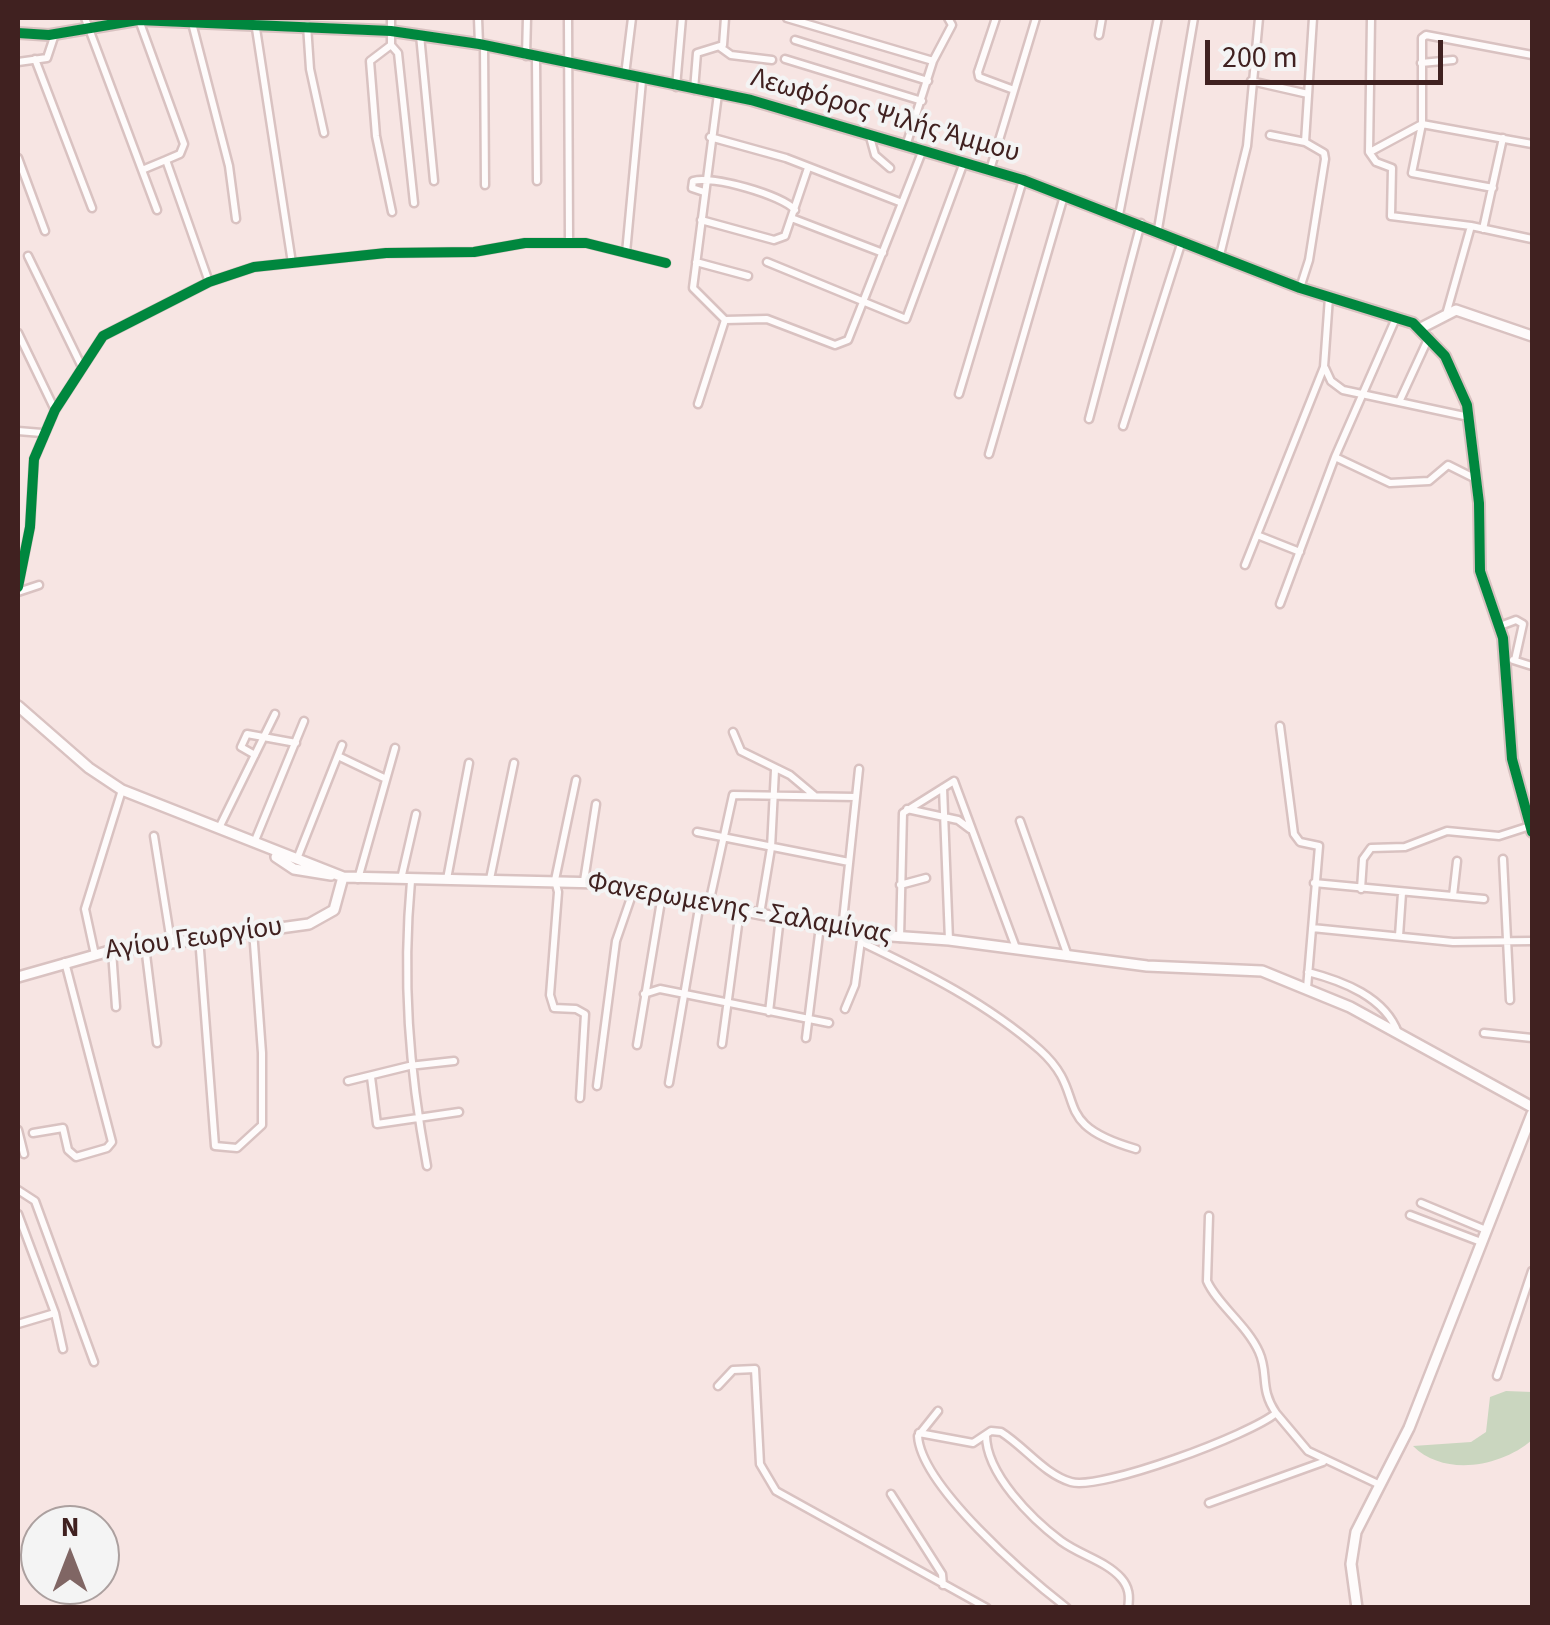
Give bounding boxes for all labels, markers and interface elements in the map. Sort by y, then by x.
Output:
scale bar [1210,20,1448,82]
text: 200 m [1222,36,1298,79]
street label: Λεωφόρος Ψιλής Άμμου [747,63,1023,171]
street label: Φανερωμενης - Σαλαμίνας [584,867,894,953]
street label: Αγίου Γεωργίου [103,911,285,969]
north arrow [20,1505,120,1605]
text: N [61,1507,79,1547]

